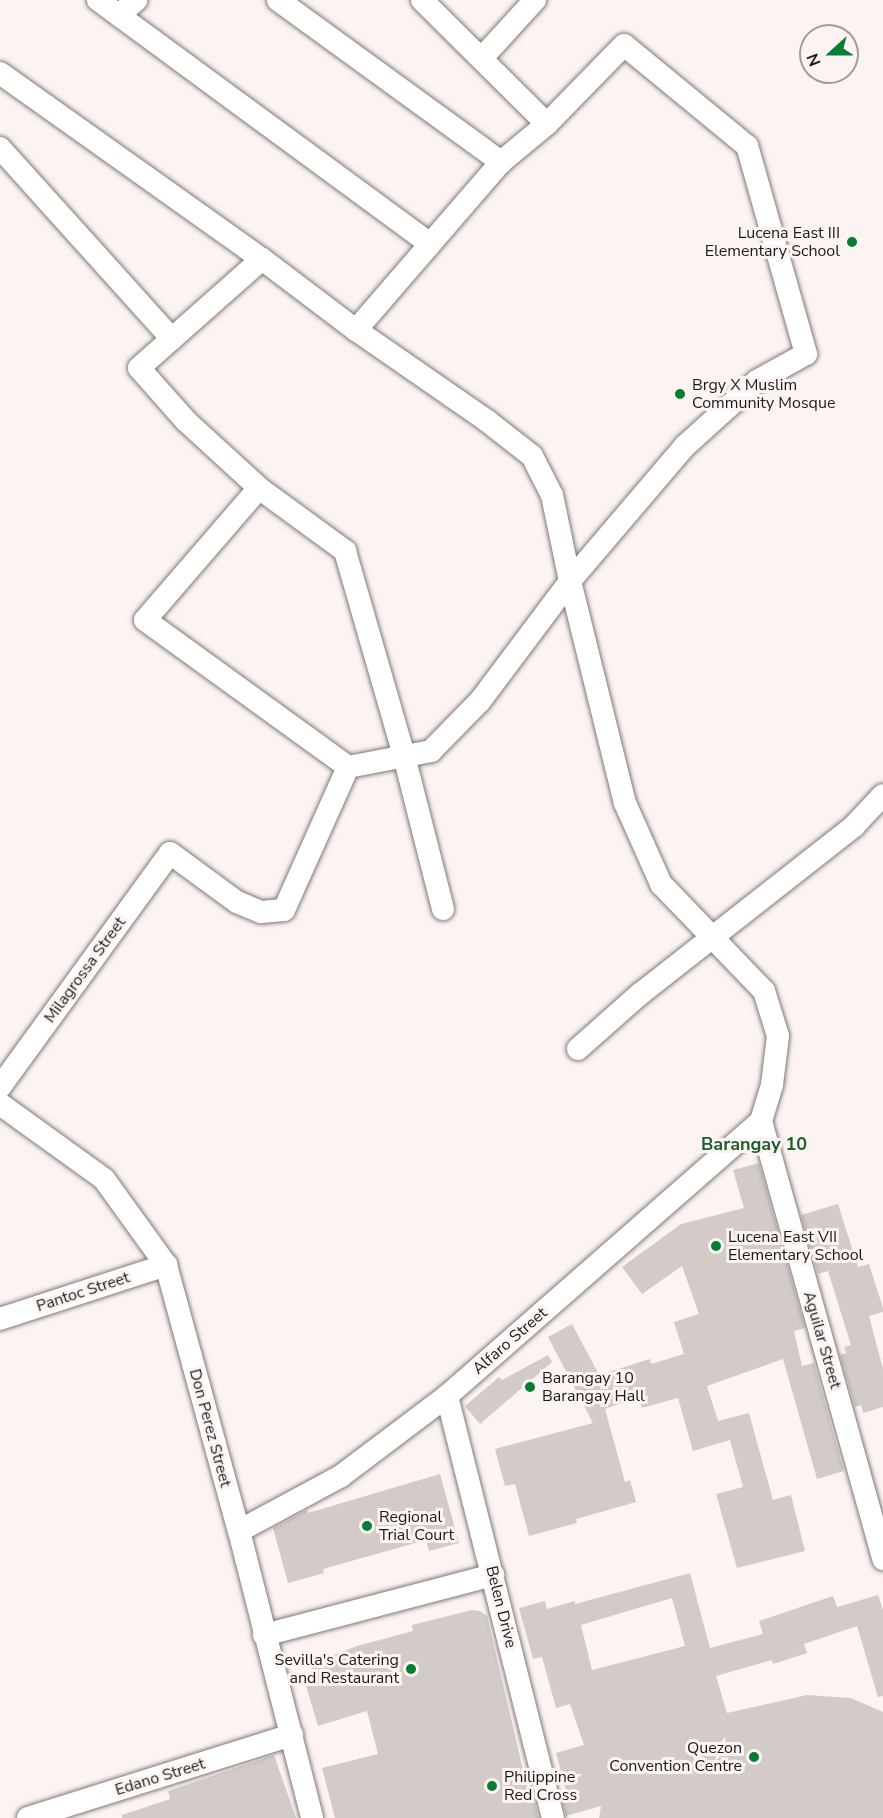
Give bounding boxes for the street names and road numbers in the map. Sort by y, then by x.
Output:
street label: Milagrossa Street [40,913,130,1027]
street label: Pantoc Street [34,1268,132,1316]
street label: Aguilar Street [799,1289,845,1391]
street label: Alfaro Street [469,1303,551,1379]
street label: Don Perez Street [185,1367,235,1489]
street label: Belen Drive [482,1564,520,1650]
street label: Edano Street [113,1754,207,1800]

